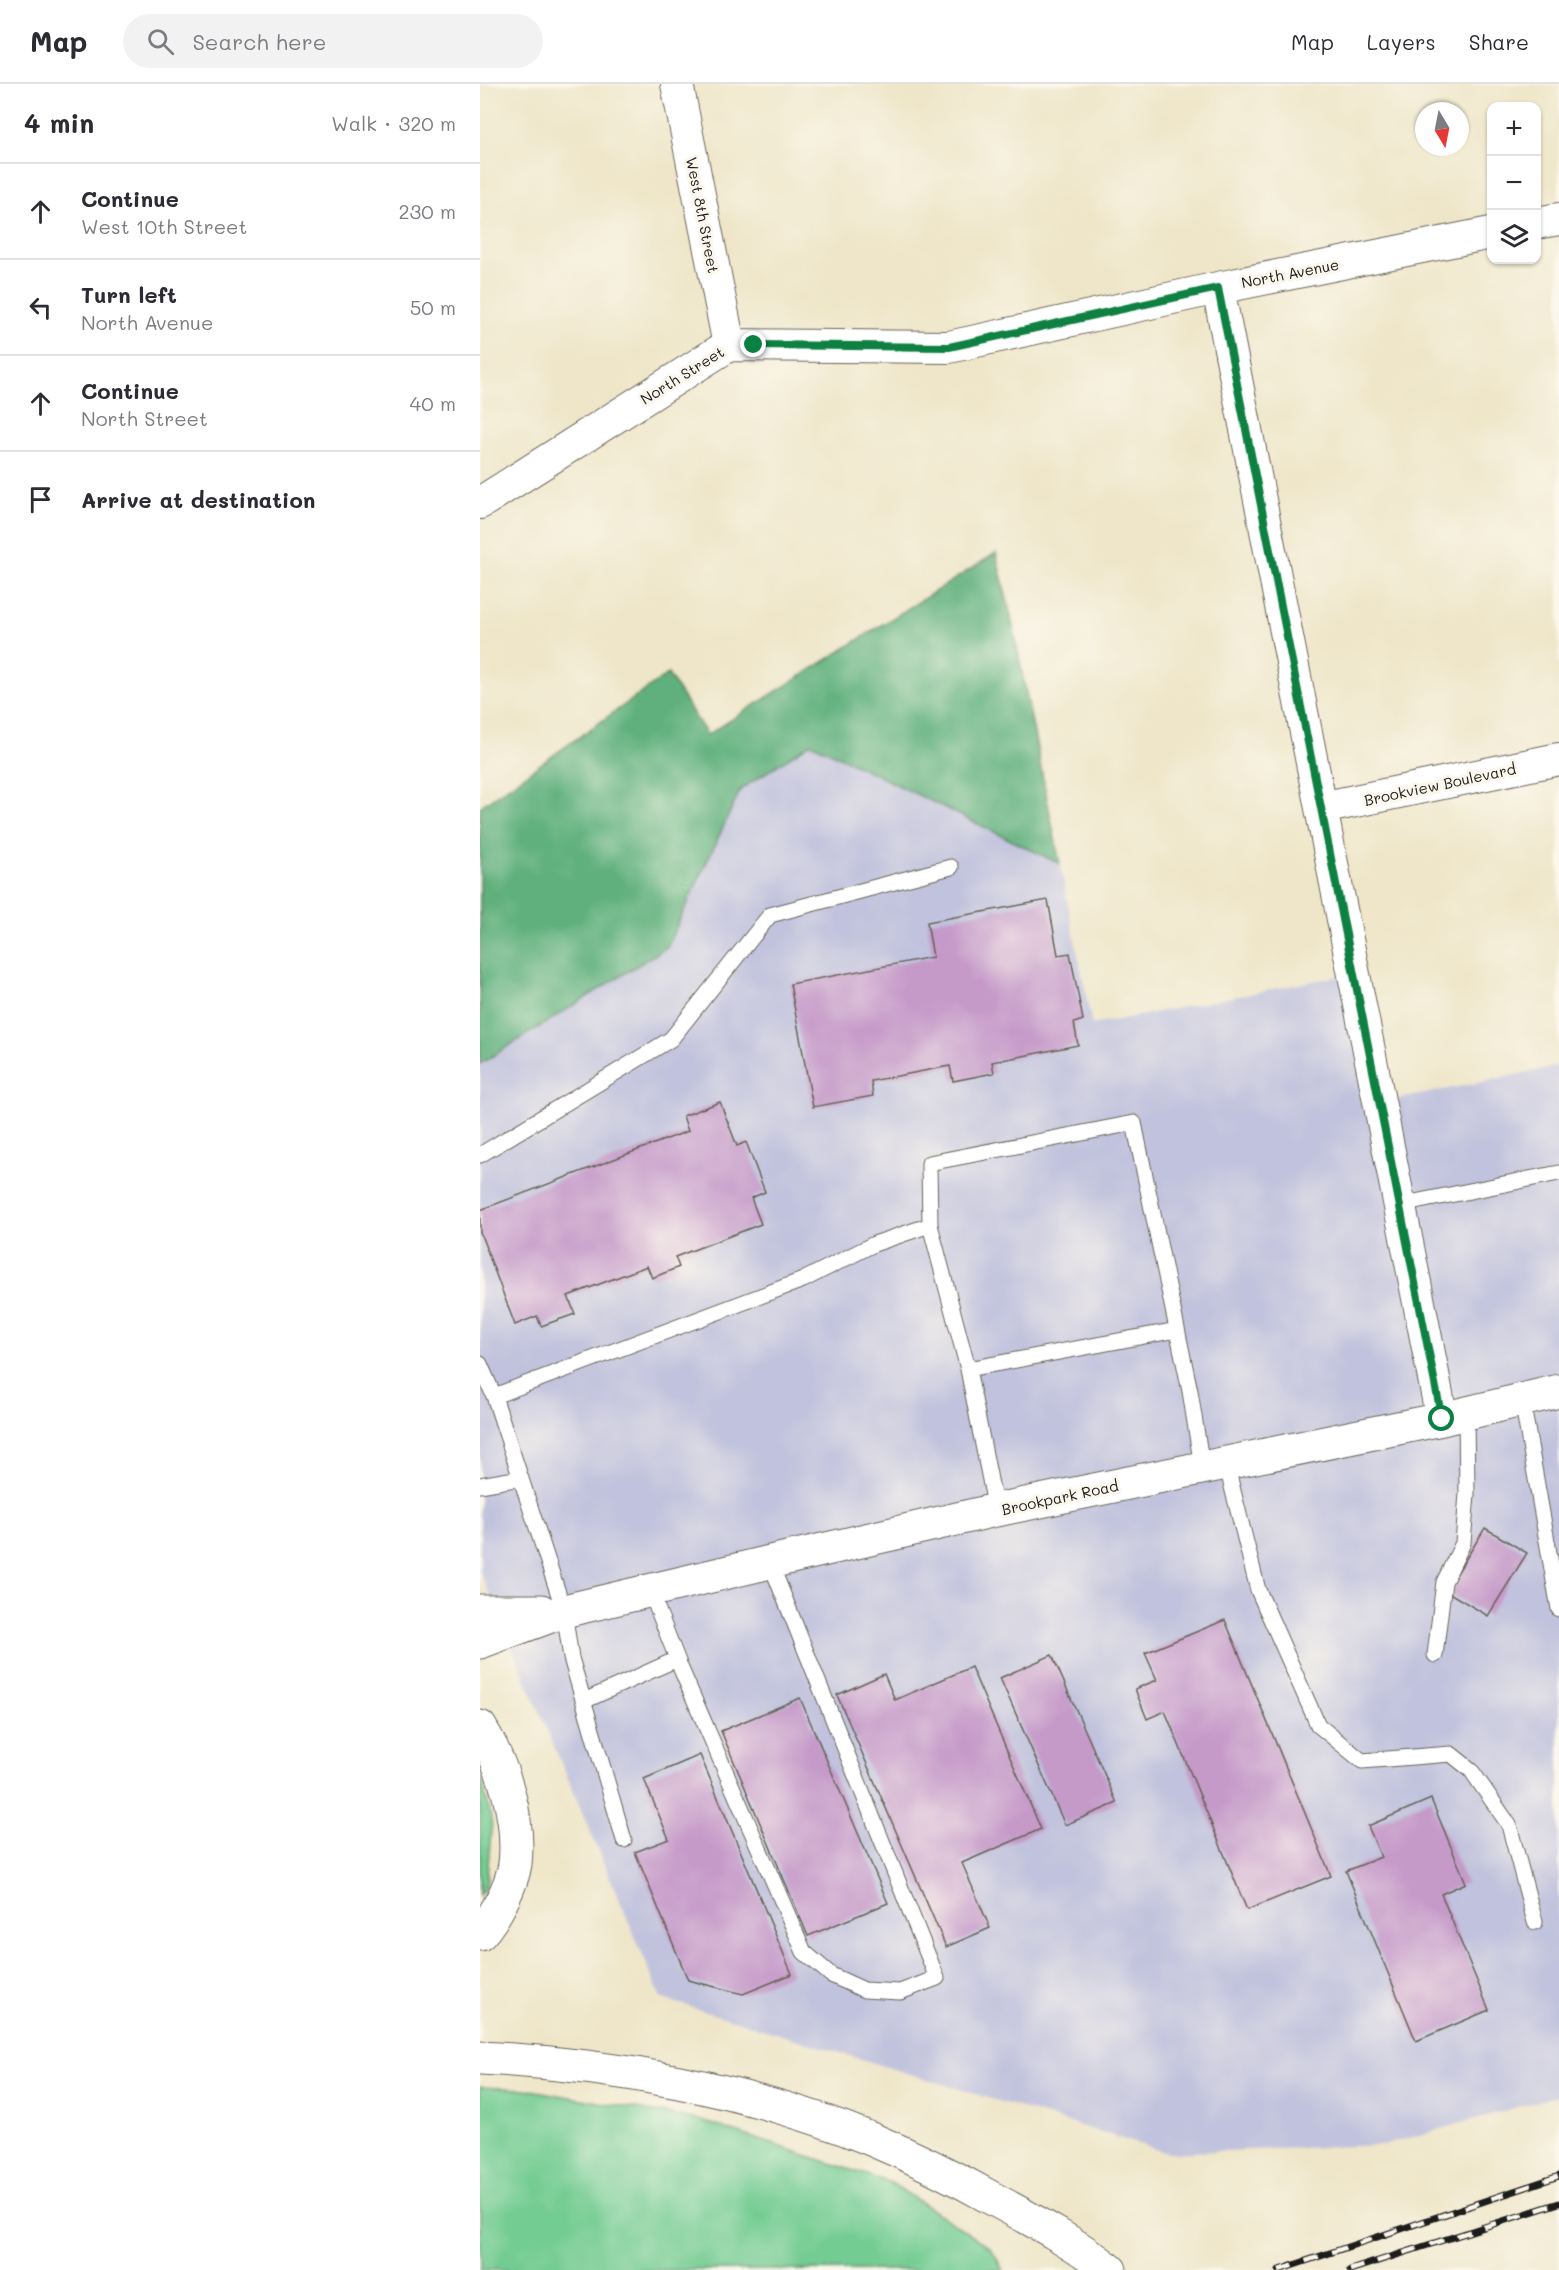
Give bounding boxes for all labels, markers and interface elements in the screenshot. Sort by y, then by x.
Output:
search box [123,14,543,68]
text: Map [30,23,87,59]
icon: search [144,25,177,58]
text: Search here [192,27,326,56]
text: Map [1291,28,1334,55]
text: Layers [1367,28,1436,55]
text: Share [1469,28,1529,55]
north arrow [1415,102,1469,156]
map controls [1487,102,1541,264]
button: + [1487,102,1541,156]
text: 4 min [24,106,94,140]
text: Walk · 320 m [331,110,456,136]
street label: West 8th Street [682,155,724,275]
button: − [1487,156,1541,210]
text: Continue [81,184,179,213]
icon: ahead [24,195,57,228]
text: 230 m [398,198,456,224]
button: layers [1487,210,1541,264]
text: West 10th Street [81,213,247,239]
street label: North Avenue [1239,254,1341,292]
text: Turn left [81,280,177,309]
icon: left [24,291,57,324]
text: 50 m [410,294,456,320]
text: North Avenue [81,309,213,335]
route end [740,331,766,357]
street label: North Street [636,341,728,409]
text: Continue [81,376,179,405]
icon: ahead [24,387,57,420]
text: 40 m [410,390,456,416]
text: North Street [81,405,208,431]
icon: arrive [24,483,57,516]
text: Arrive at destination [81,485,316,514]
street label: Brookview Boulevard [1362,758,1518,810]
route start [1428,1405,1454,1431]
street label: Brookpark Road [1000,1475,1120,1519]

